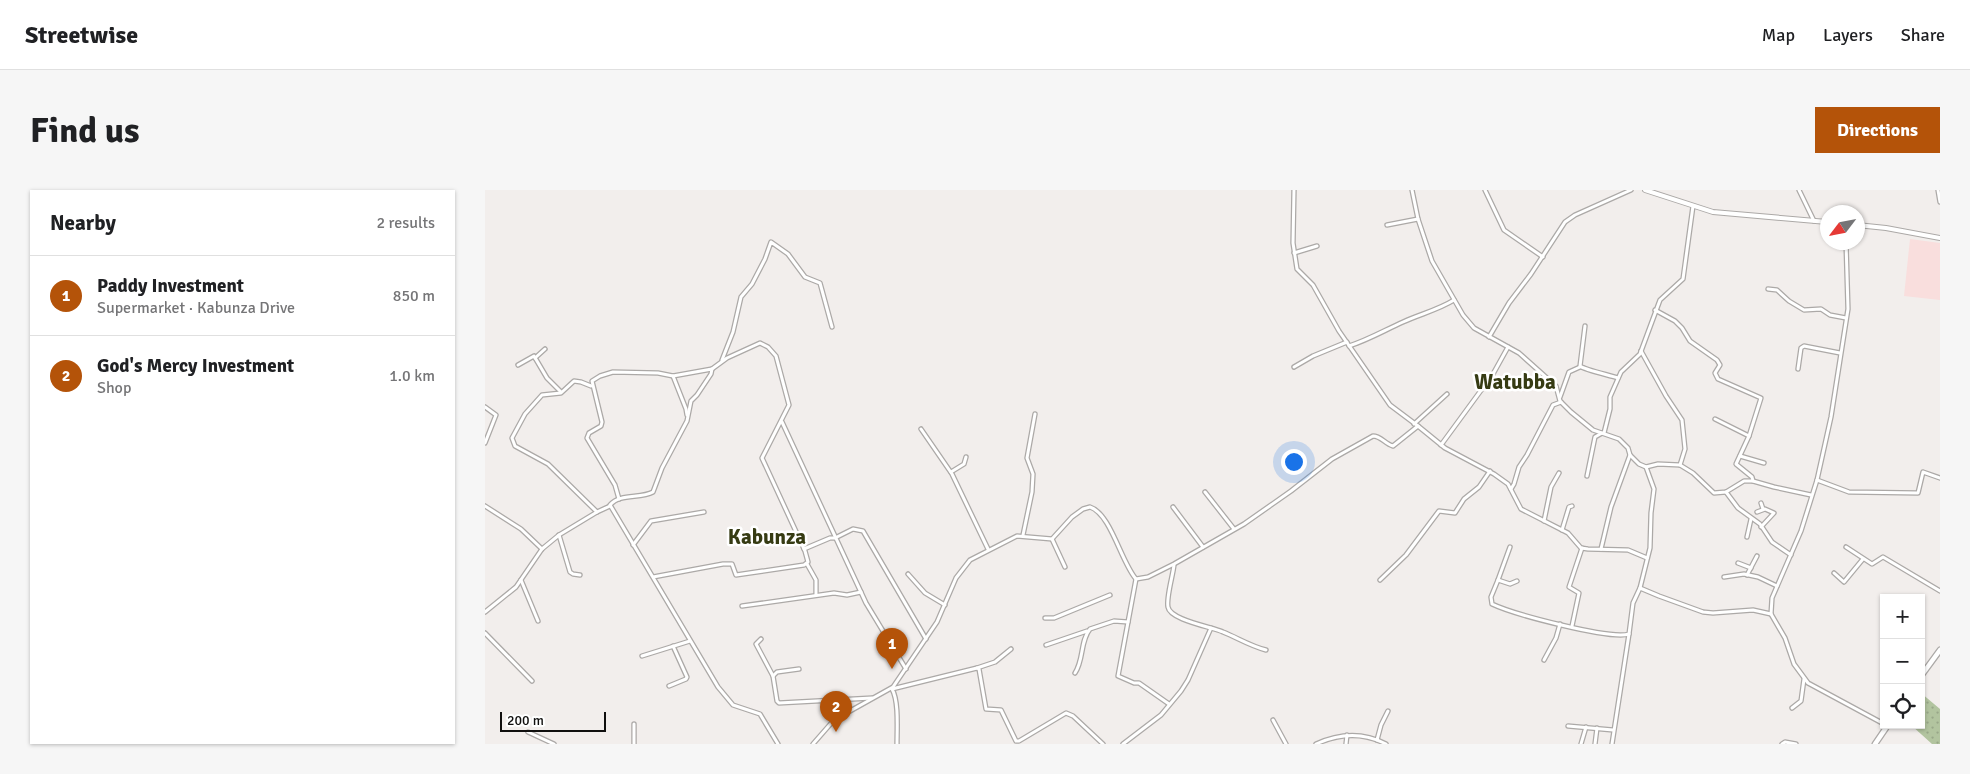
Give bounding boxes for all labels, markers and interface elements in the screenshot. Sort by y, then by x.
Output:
text: Streetwise [25,20,138,50]
text: Map [1762,24,1795,46]
text: Layers [1823,24,1873,46]
text: Share [1901,24,1945,46]
button: Directions [1815,107,1940,153]
text: Find us [30,109,140,152]
north arrow [1820,205,1865,250]
text: Nearby [50,210,116,236]
text: 2 results [376,213,435,233]
text: Paddy Investment [97,274,244,298]
text: 1 [62,286,70,306]
text: 850 m [393,286,435,306]
text: Supermarket · Kabunza Drive [97,298,295,318]
text: God's Mercy Investment [97,354,294,378]
text: 2 [62,366,70,386]
text: 1.0 km [389,366,435,386]
district label: Watubba [1474,369,1556,395]
text: Shop [97,378,131,398]
your location [1281,449,1307,475]
district label: Kabunza [728,524,806,550]
map controls [1880,594,1925,729]
button: + [1880,594,1925,639]
pin: 1 [876,628,908,669]
button: − [1880,639,1925,684]
button: locate [1880,684,1925,729]
pin: 2 [820,691,852,732]
scale bar [500,709,606,732]
text: 200 m [507,712,544,729]

